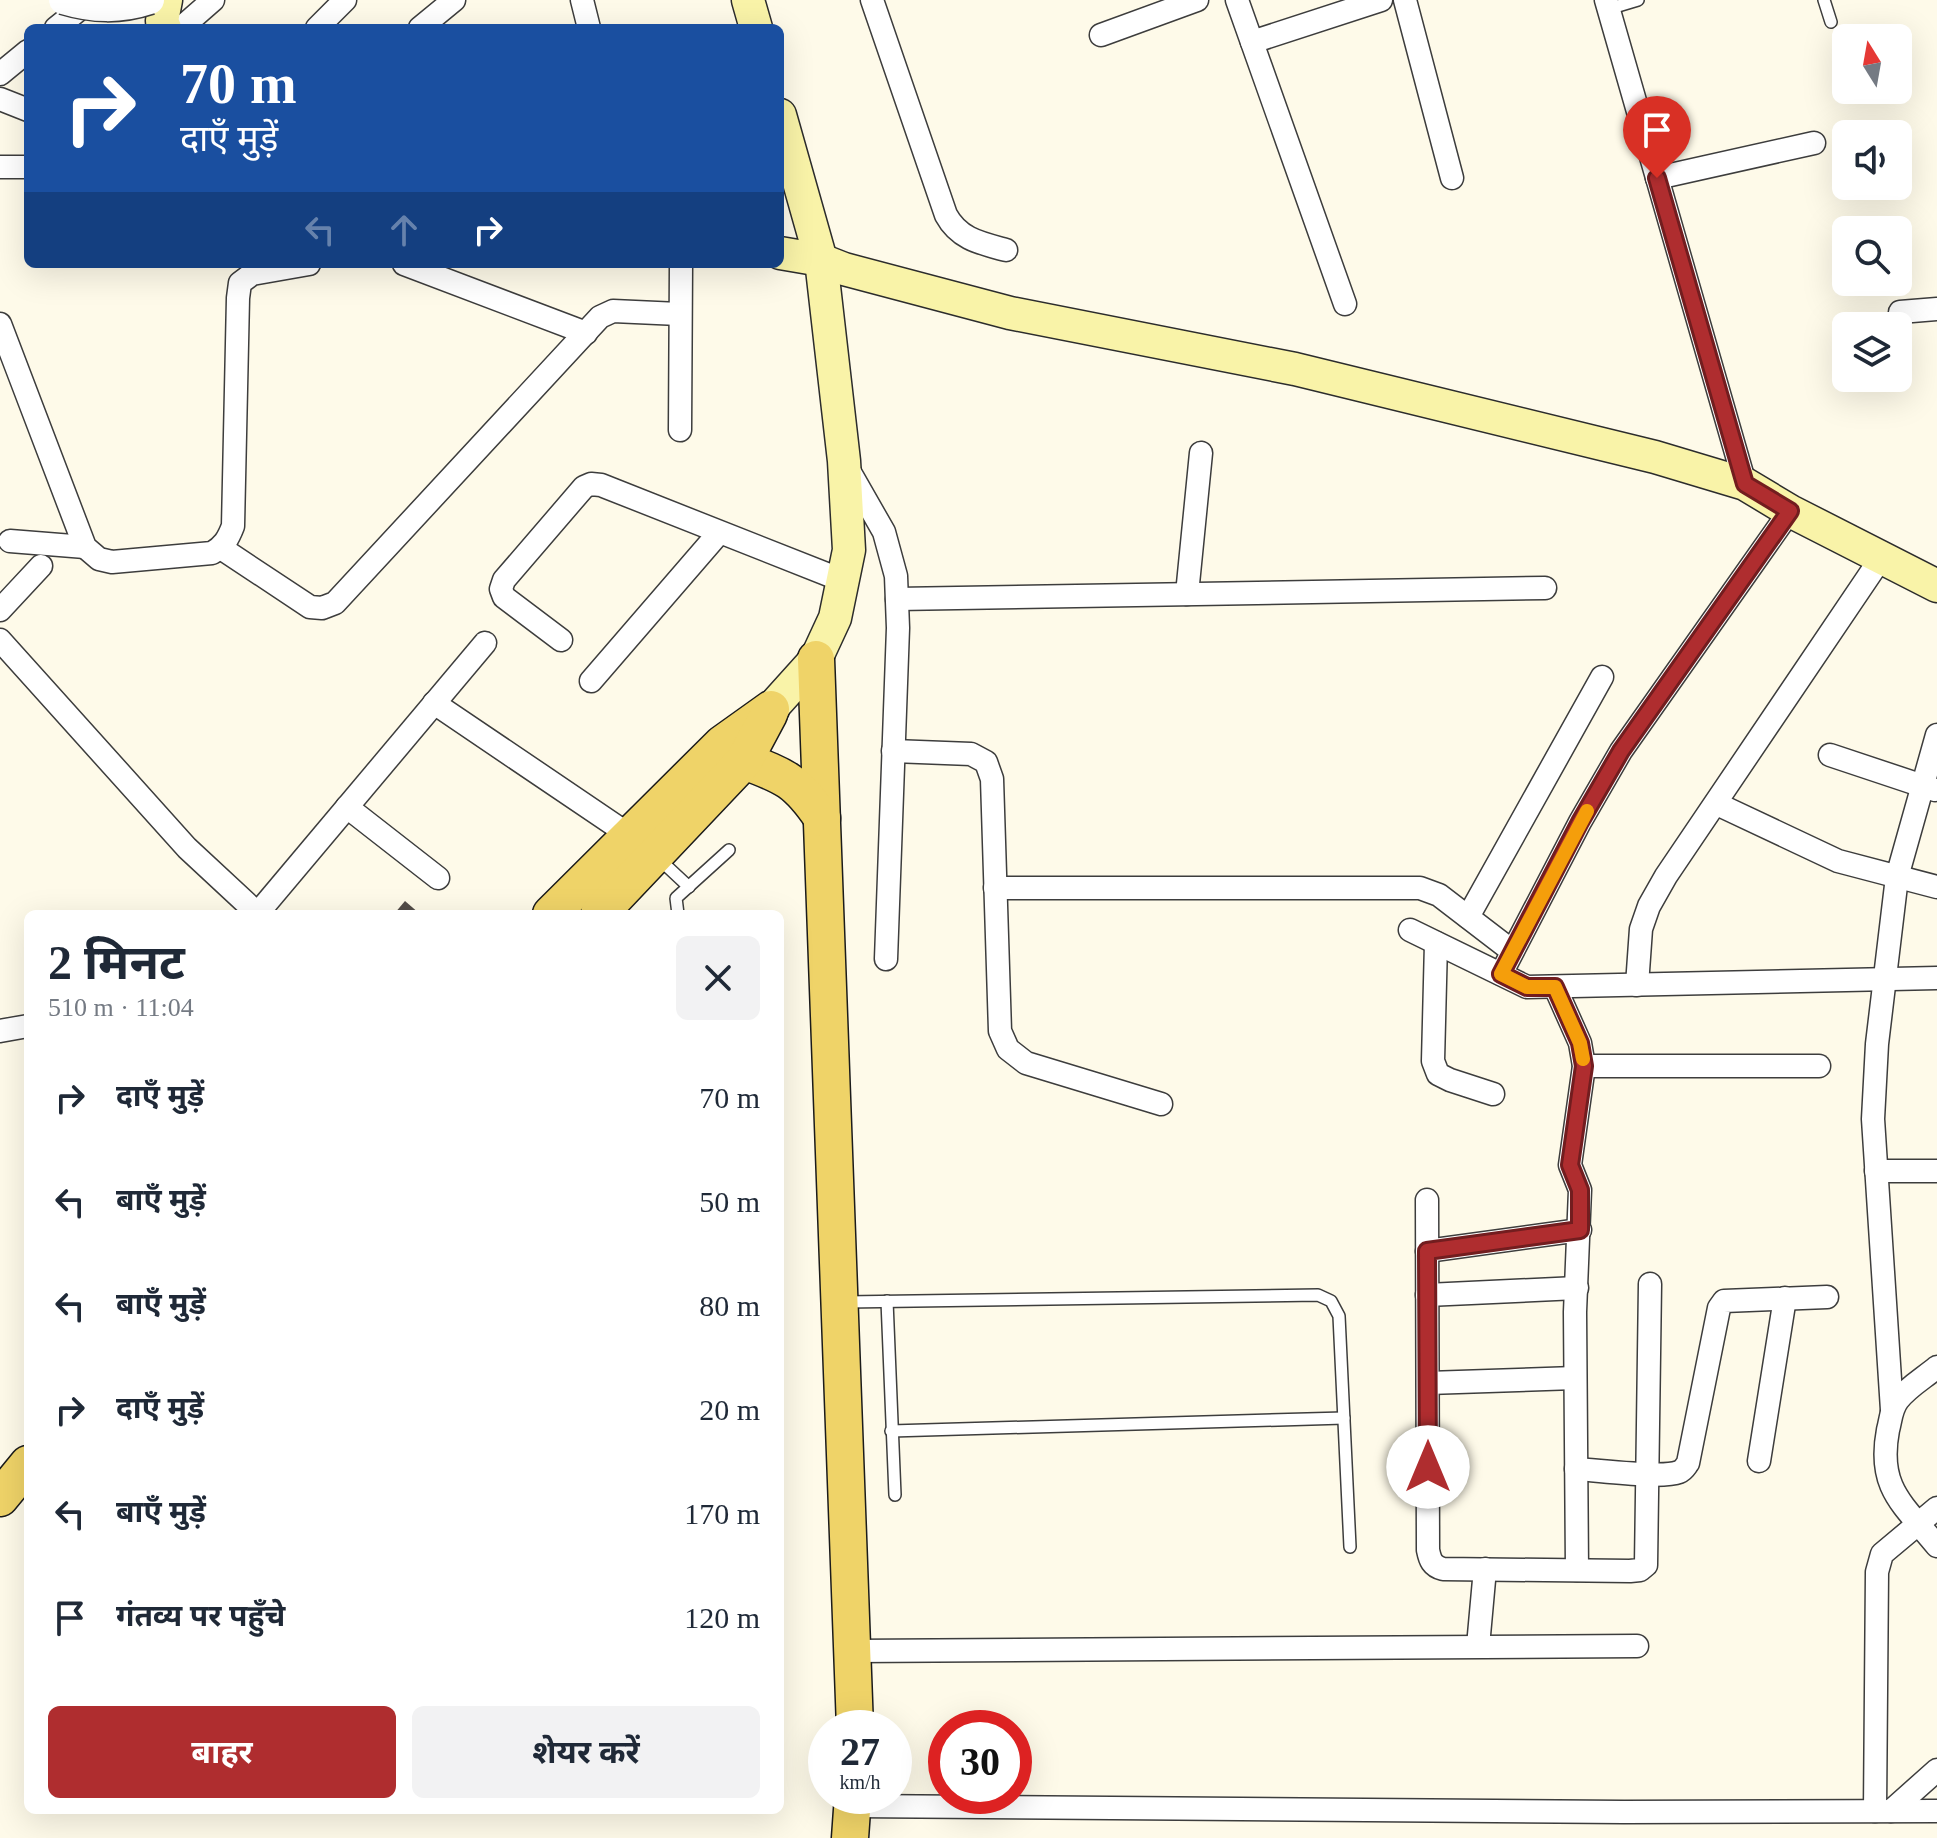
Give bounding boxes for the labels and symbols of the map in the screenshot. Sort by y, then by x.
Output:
north arrow [1832,24,1912,104]
pin [1623,96,1691,178]
position arrow [1386,1425,1470,1509]
speed limit sign: 30 [928,1710,1032,1814]

